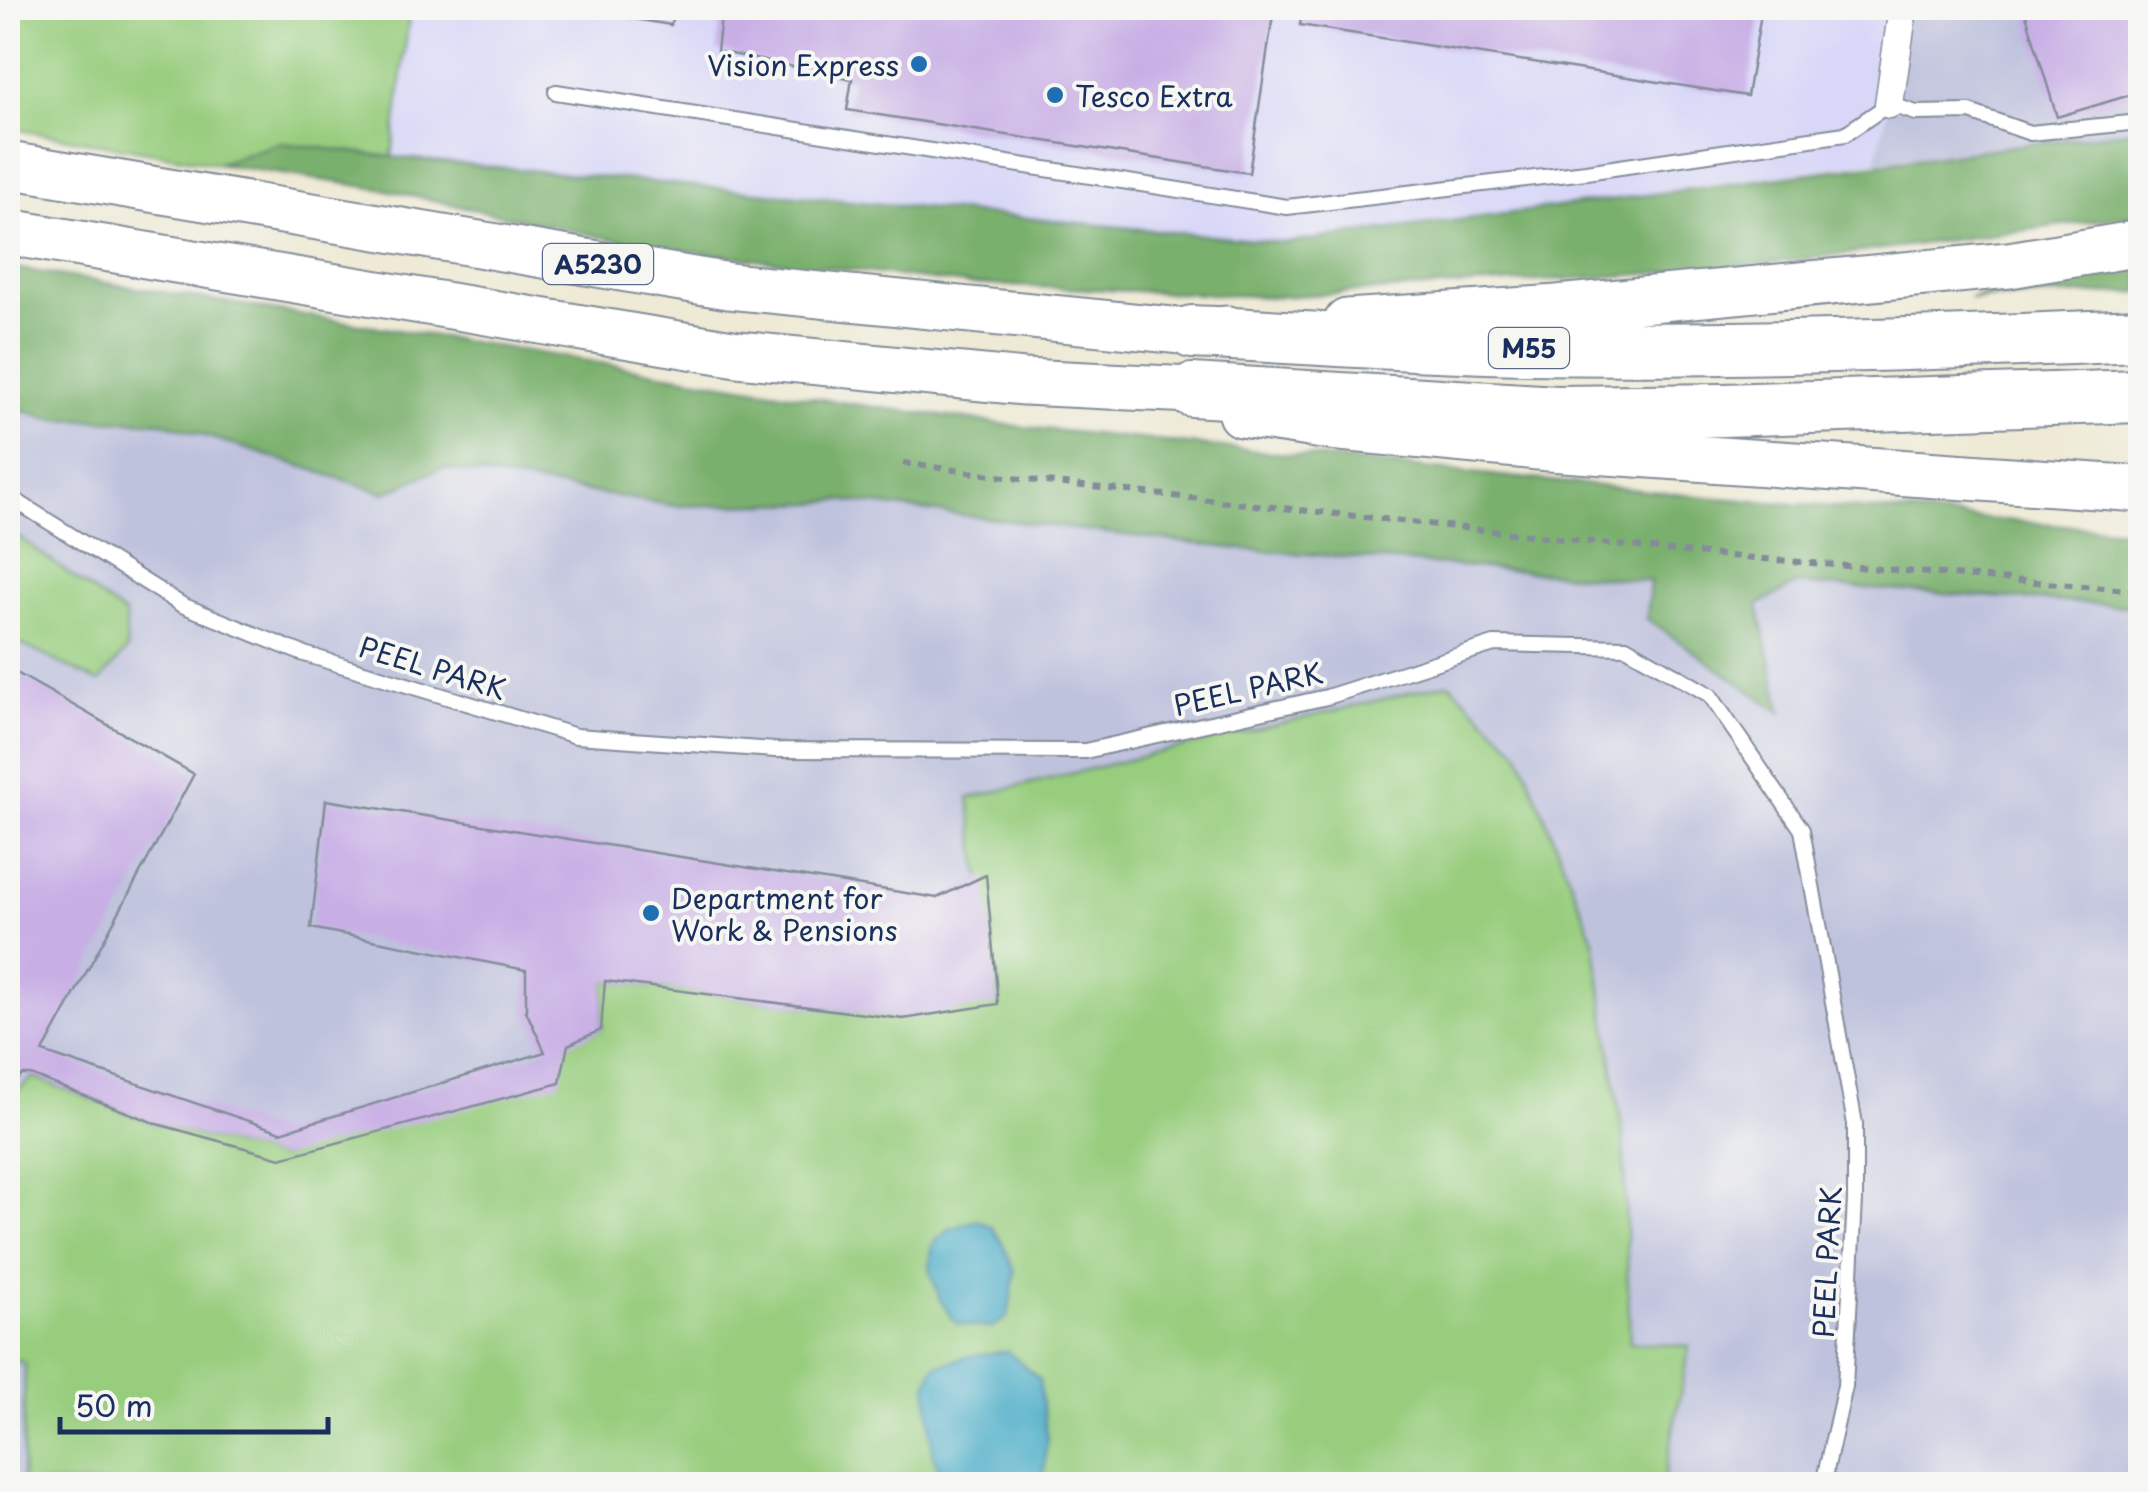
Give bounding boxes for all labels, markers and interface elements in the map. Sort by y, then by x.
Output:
place label: Vision Express [707,43,899,86]
marker: Vision Express [908,53,930,75]
place label: Tesco Extra [1075,74,1234,117]
marker: Tesco Extra [1044,84,1066,106]
road number: A5230 [543,244,653,284]
road number: M55 [1489,328,1569,368]
street label: PEEL PARK [354,624,512,710]
street label: PEEL PARK [1169,650,1327,726]
place label: Department for Work & Pensions [671,876,897,951]
marker: Department for Work & Pensions [640,902,662,924]
street label: PEEL PARK [1801,1185,1851,1339]
scale bar [60,1372,328,1434]
text: 50 m [75,1382,153,1427]

